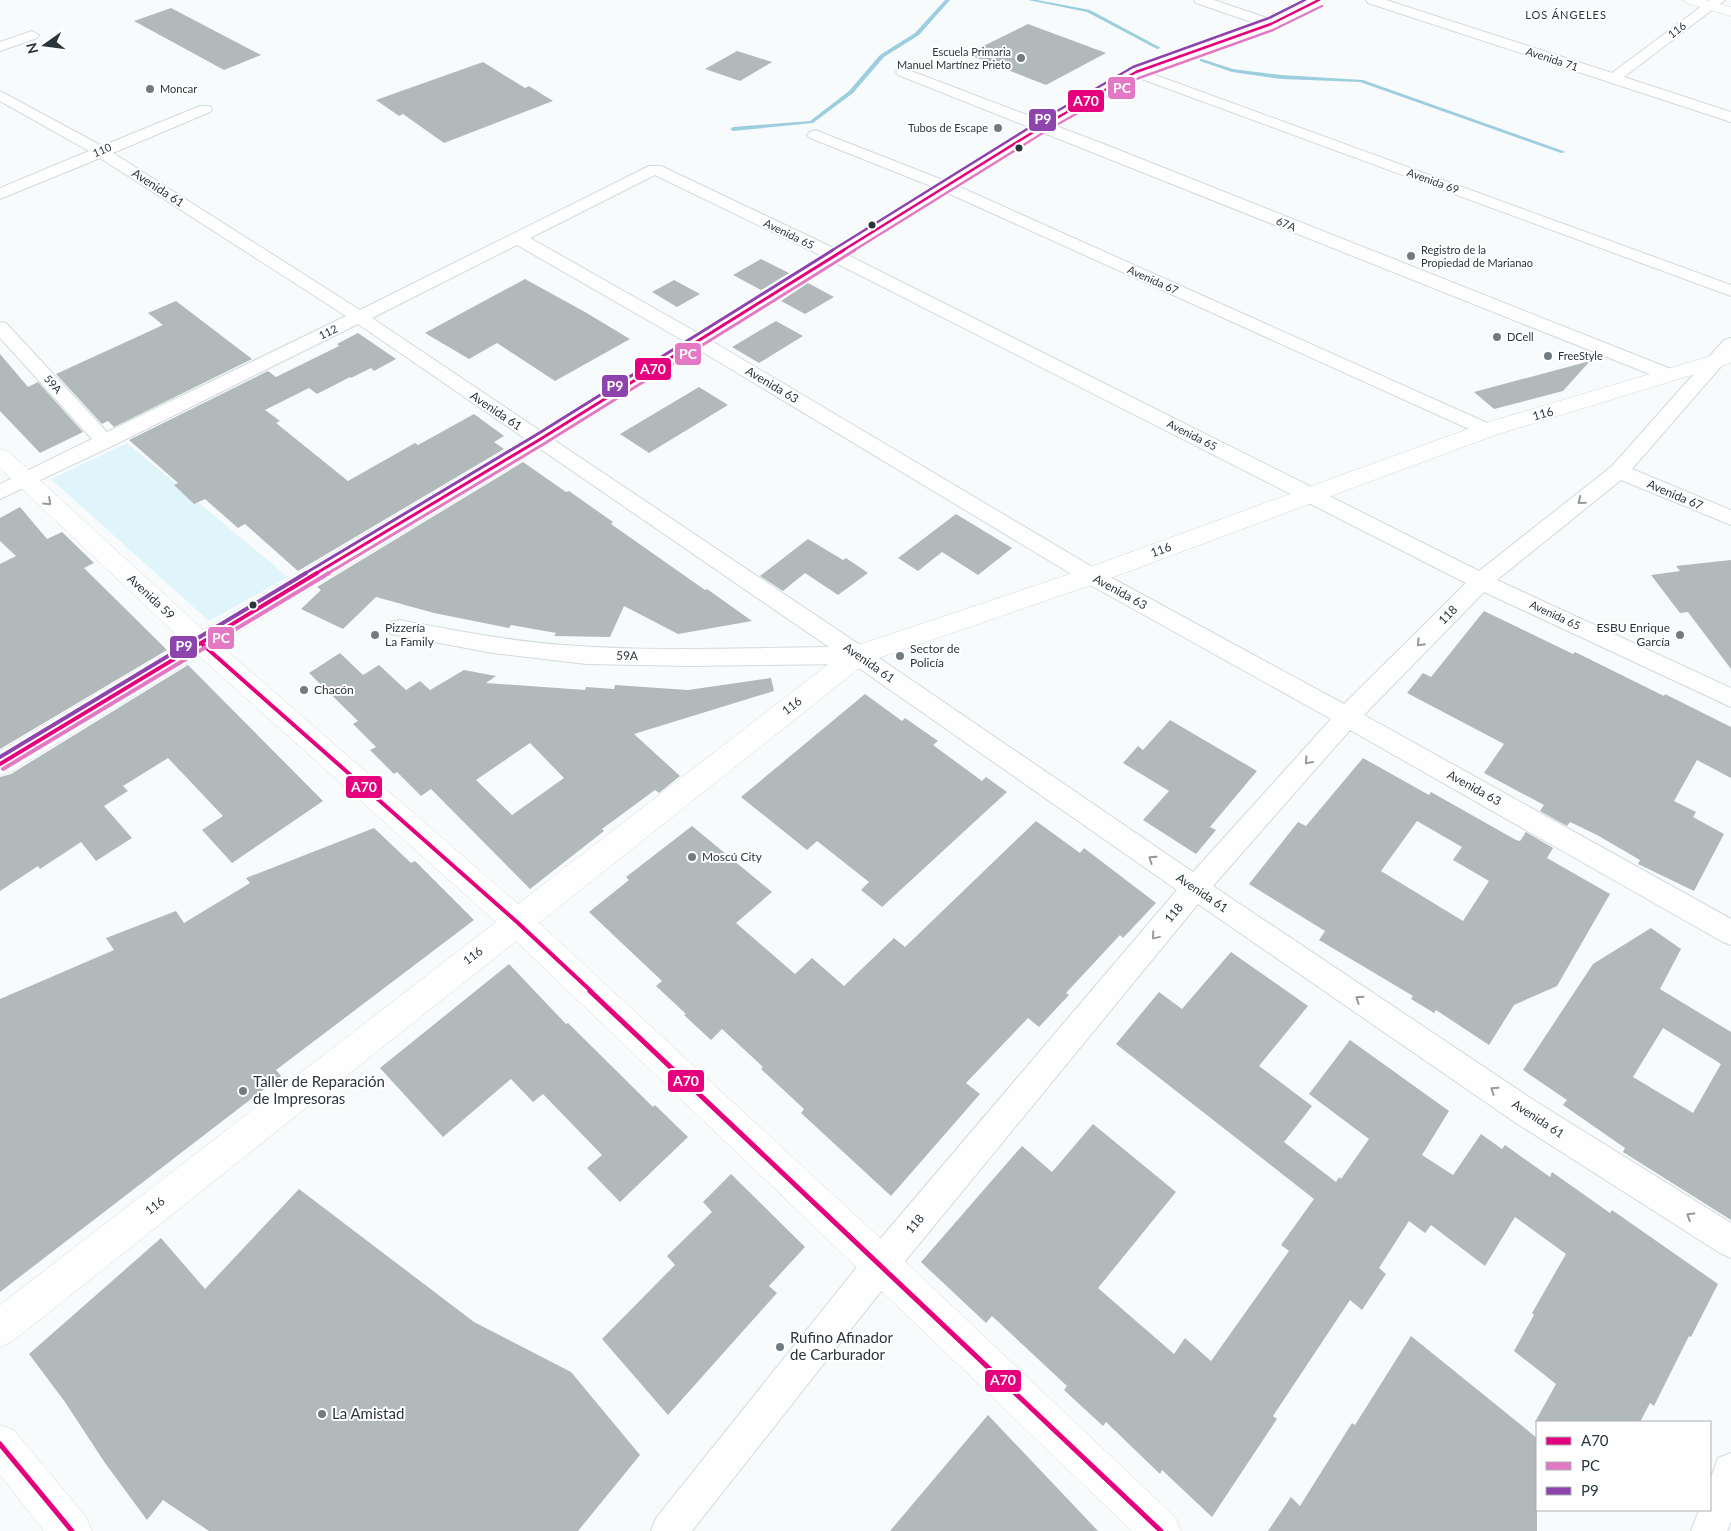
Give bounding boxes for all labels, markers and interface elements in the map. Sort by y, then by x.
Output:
district label: LOS ÁNGELES [1525,8,1607,21]
street label: 116 [1665,19,1688,41]
north arrow [20,20,70,70]
text: N [22,41,41,56]
street label: Avenida 71 [1524,44,1580,73]
place label: Escuela Primaria Manuel Martínez Prieto [897,45,1011,71]
marker: Escuela Primaria Manuel Martínez Prieto [1015,52,1027,64]
line badge: PC [1107,76,1136,100]
text: PC [1113,79,1132,96]
place label: Moncar [160,82,197,95]
marker: Moncar [144,83,156,95]
line badge: A70 [1067,89,1105,113]
text: A70 [1072,92,1099,109]
line badge: P9 [1028,108,1057,132]
text: P9 [1035,110,1051,127]
place label: Tubos de Escape [908,121,988,134]
marker: Tubos de Escape [992,122,1004,134]
street label: 110 [90,140,114,159]
unlabelled marker [1014,143,1024,153]
street label: Avenida 61 [129,165,187,210]
street label: Avenida 69 [1405,165,1461,196]
street label: 67A [1274,214,1298,234]
street label: Avenida 65 [762,216,816,251]
unlabelled marker [867,220,877,230]
place label: Registro de la Propiedad de Marianao [1421,243,1533,269]
marker: Registro de la Propiedad de Marianao [1405,250,1417,262]
street label: Avenida 67 [1126,263,1181,297]
street label: 112 [316,322,339,342]
place label: DCell [1507,330,1534,343]
marker: DCell [1491,331,1503,343]
line badge: PC [674,342,702,366]
text: PC [679,345,698,362]
place label: FreeStyle [1558,349,1603,362]
marker: FreeStyle [1542,350,1554,362]
line badge: A70 [634,357,672,381]
text: A70 [639,360,666,377]
street label: Avenida 63 [743,363,802,406]
street label: 59A [42,372,65,396]
line badge: P9 [601,374,629,398]
text: P9 [607,377,623,394]
street label: Avenida 61 [468,388,525,433]
street label: 116 [1531,403,1555,424]
street label: Avenida 65 [1165,416,1219,453]
street label: Avenida 67 [1645,476,1705,513]
one-way arrow [43,496,52,505]
one-way arrow [1578,496,1587,504]
street label: 116 [1148,539,1173,560]
street label: Avenida 59 [125,571,178,622]
street label: Avenida 63 [1091,571,1150,613]
street label: Avenida 65 [1528,597,1583,632]
unlabelled marker [248,600,258,610]
street label: 118 [1435,602,1460,627]
place label: Pizzería La Family [385,620,435,649]
place label: ESBU Enrique García [1596,620,1670,649]
line badge: PC [207,626,235,650]
text: PC [212,629,231,646]
marker: Pizzería La Family [369,629,381,641]
marker: ESBU Enrique García [1674,629,1686,641]
line badge: P9 [169,635,198,659]
text: P9 [176,637,192,654]
one-way arrow [1417,637,1426,646]
street label: Avenida 61 [841,639,898,686]
place label: Sector de Policía [910,641,960,670]
street label: 59A [616,648,639,663]
marker: Sector de Policía [894,650,906,662]
place label: Chacón [314,682,354,697]
marker: Chacón [298,684,310,696]
street label: 116 [779,693,805,718]
one-way arrow [1305,755,1314,764]
street label: Avenida 63 [1445,767,1504,809]
line badge: A70 [345,775,383,799]
text: A70 [350,778,377,795]
place label: Moscú City [702,849,763,864]
marker: Moscú City [686,851,698,863]
one-way arrow [1149,856,1158,865]
street label: Avenida 61 [1174,870,1231,915]
street label: 118 [1161,900,1186,926]
one-way arrow [1152,930,1161,939]
street label: 116 [460,943,486,968]
one-way arrow [1356,996,1365,1006]
line badge: A70 [667,1069,705,1093]
place label: Taller de Reparación de Impresoras [253,1072,385,1107]
text: A70 [672,1072,699,1089]
marker: Taller de Reparación de Impresoras [237,1085,249,1097]
one-way arrow [1490,1087,1500,1096]
street label: Avenida 61 [1509,1096,1567,1141]
street label: 116 [142,1193,168,1218]
street label: 118 [902,1211,927,1237]
one-way arrow [1686,1212,1695,1222]
place label: Rufino Afinador de Carburador [790,1328,893,1363]
marker: Rufino Afinador de Carburador [774,1341,786,1353]
line badge: A70 [984,1369,1022,1393]
text: A70 [989,1371,1016,1388]
place label: La Amistad [332,1404,404,1422]
marker: La Amistad [316,1408,328,1420]
legend [1536,1421,1711,1511]
text: A70 [1581,1431,1609,1449]
text: PC [1581,1456,1600,1474]
text: P9 [1581,1481,1599,1499]

